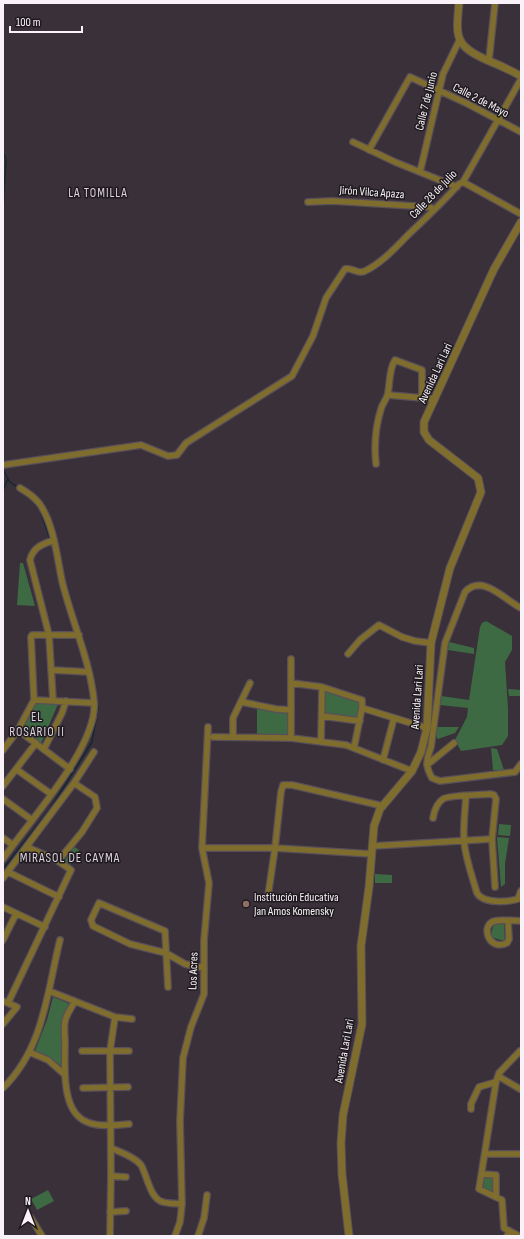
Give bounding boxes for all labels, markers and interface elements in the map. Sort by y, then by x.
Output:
scale bar [10,8,82,34]
text: 100 m [16,15,41,30]
street label: Calle 7 de Junio [412,70,441,132]
street label: Calle 2 de Mayo [450,80,511,121]
street label: Calle 28 de Julio [406,167,460,222]
street label: Jirón Vilca Apaza [338,183,405,202]
district label: LA TOMILLA [68,185,128,201]
street label: Avenida Lari Lari [415,341,456,407]
street label: Avenida Lari Lari [408,664,427,731]
district label: EL ROSARIO II [9,709,65,740]
district label: MIRASOL DE CAYMA [20,850,120,866]
place label: Institución Educativa Jan Amos Komensky [253,890,339,919]
marker: Institución Educativa Jan Amos Komensky [241,899,251,909]
street label: Los Acres [185,952,202,990]
street label: Avenida Lari Lari [331,1018,357,1085]
north arrow [8,1191,48,1231]
text: N [25,1195,31,1208]

